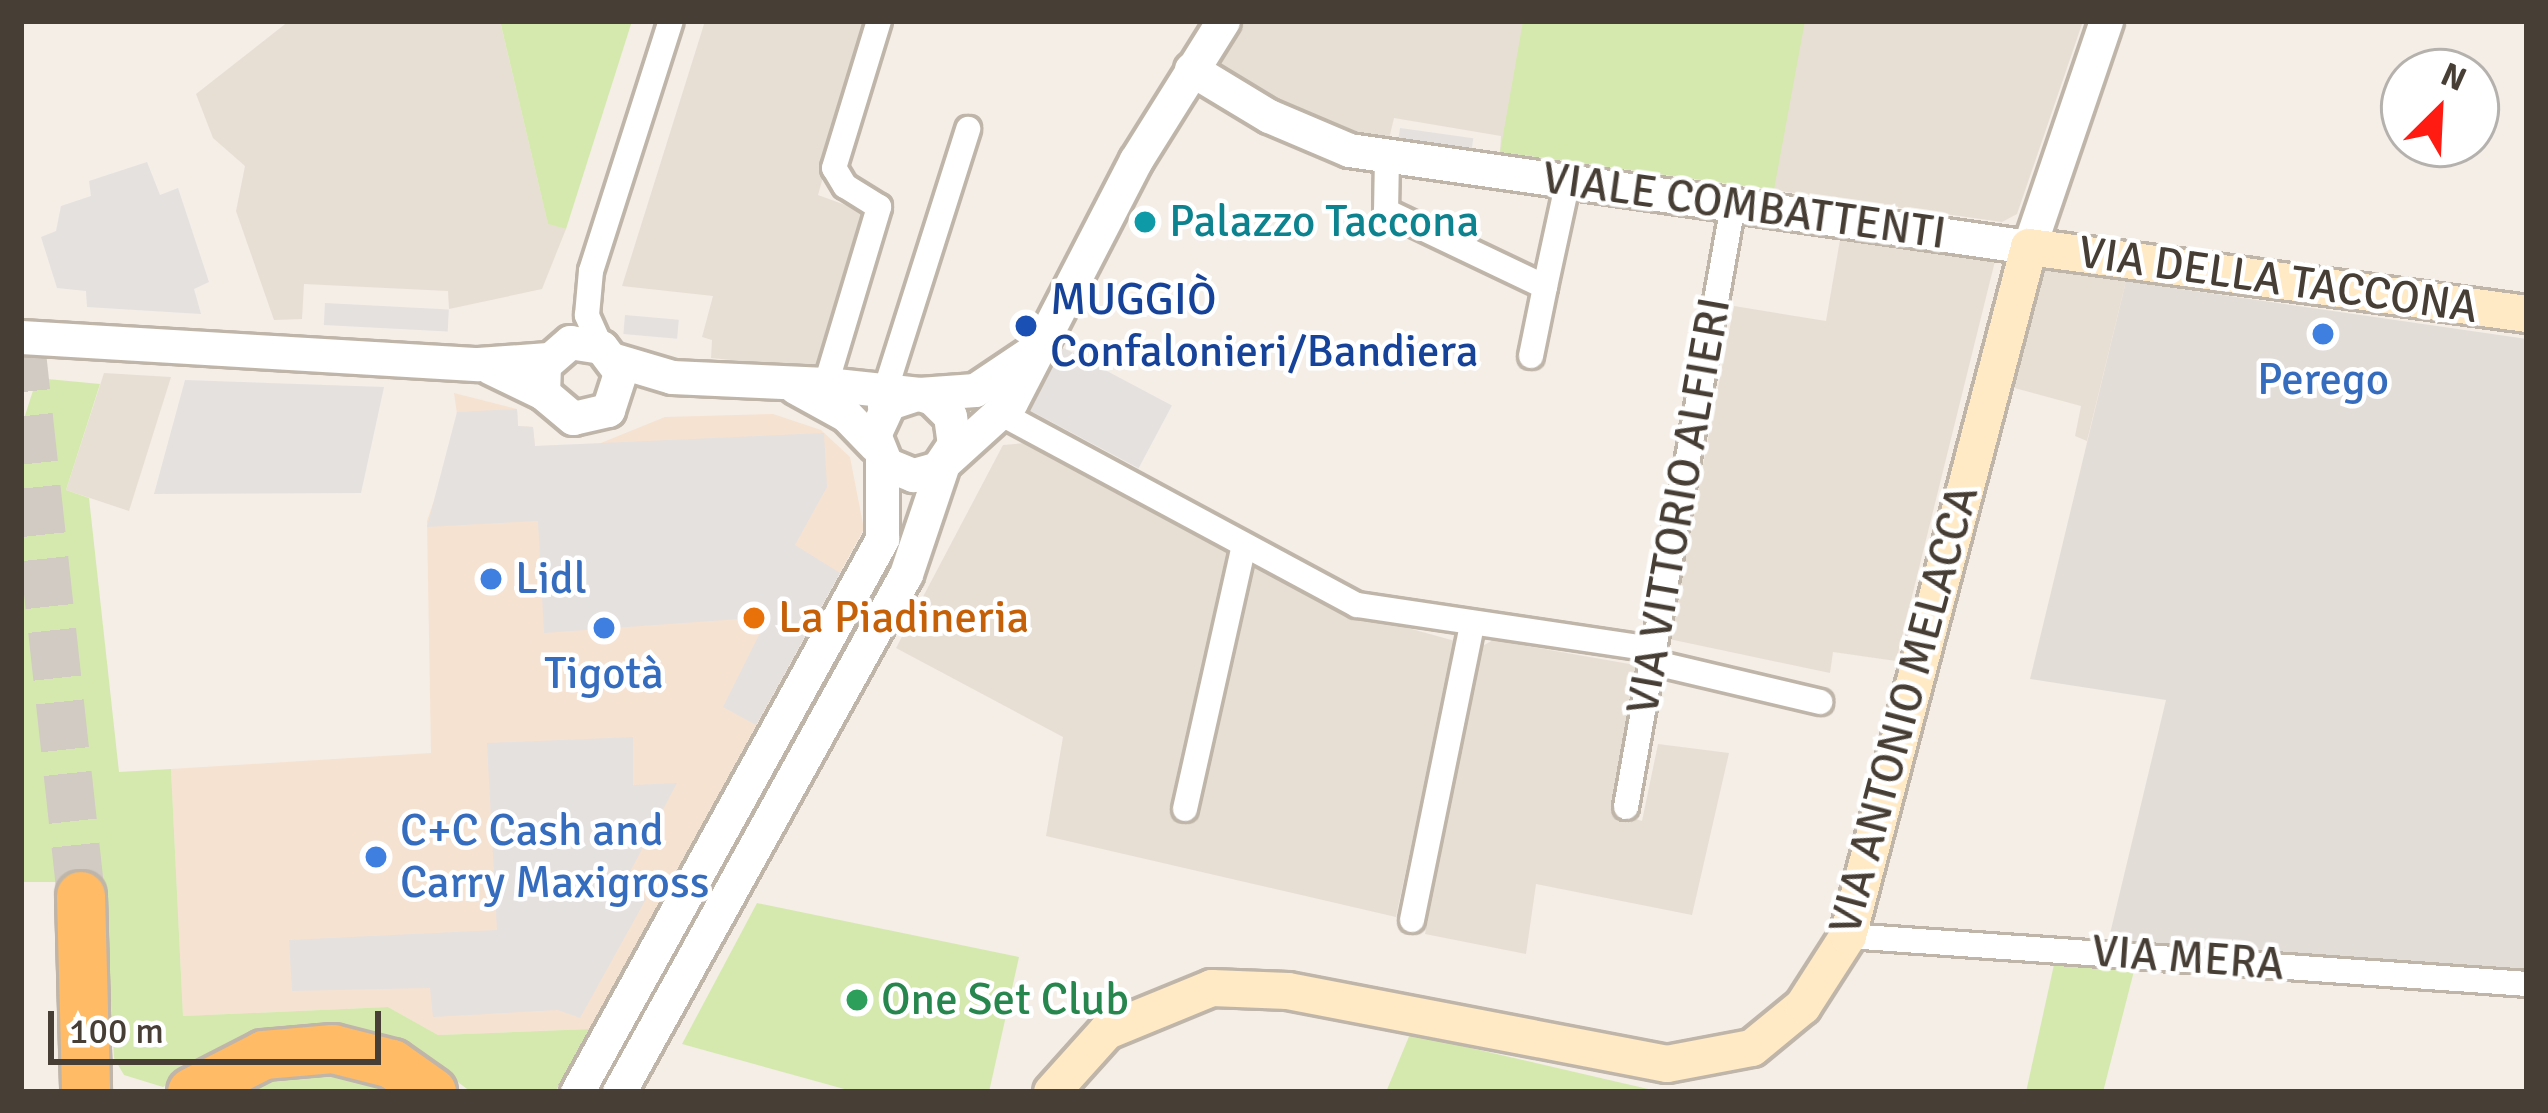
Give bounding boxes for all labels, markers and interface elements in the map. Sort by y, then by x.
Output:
north arrow [2380,48,2500,168]
text: N [2435,54,2472,101]
street label: VIALE COMBATTENTI [1539,151,1949,261]
place label: Palazzo Taccona [1169,195,1479,249]
marker: Palazzo Taccona [1132,209,1158,235]
street label: VIA DELLA TACCONA [2075,225,2481,335]
place label: MUGGIÒ Confalonieri/Bandiera [1050,273,1479,379]
street label: VIA VITTORIO ALFIERI [1616,293,1742,719]
marker: MUGGIÒ Confalonieri/Bandiera [1013,313,1039,339]
marker: Perego [2310,321,2336,347]
place label: Perego [2257,353,2389,407]
street label: VIA ANTONIO MELACCA [1818,480,1990,940]
place label: Lidl [515,552,587,606]
marker: Lidl [478,566,504,592]
place label: La Piadineria [778,591,1029,645]
marker: La Piadineria [741,605,767,631]
marker: Tigotà [591,615,617,641]
place label: Tigotà [544,647,664,701]
place label: C+C Cash and Carry Maxigross [400,804,709,910]
marker: C+C Cash and Carry Maxigross [363,844,389,870]
street label: VIA MERA [2090,924,2286,992]
place label: One Set Club [881,973,1129,1027]
scale bar [54,987,387,1061]
marker: One Set Club [844,987,870,1013]
text: 100 m [69,1009,164,1054]

